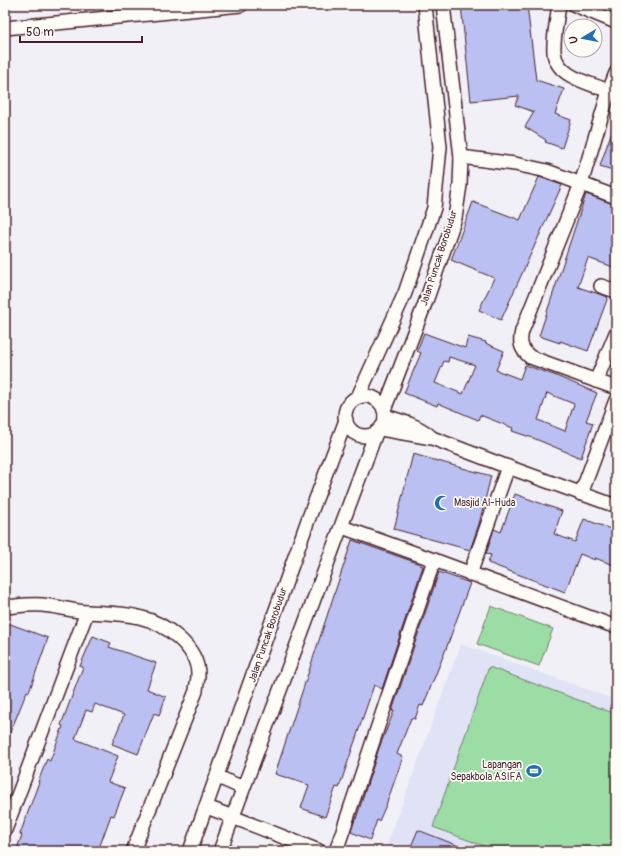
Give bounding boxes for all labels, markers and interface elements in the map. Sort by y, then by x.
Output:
scale bar [20,18,142,44]
north arrow [563,18,603,58]
text: 50 m [26,25,54,40]
text: U [567,35,581,44]
street label: Jalan Puncak Borobudur [418,208,460,307]
mosque icon: Masjid Al-Huda [433,494,451,512]
place label: Masjid Al-Huda [454,497,516,509]
street label: Jalan Puncak Borobudur [246,586,290,684]
place label: Lapangan Sepakbola ASIFA [451,759,523,783]
sports icon: Lapangan Sepakbola ASIFA [525,762,543,780]

